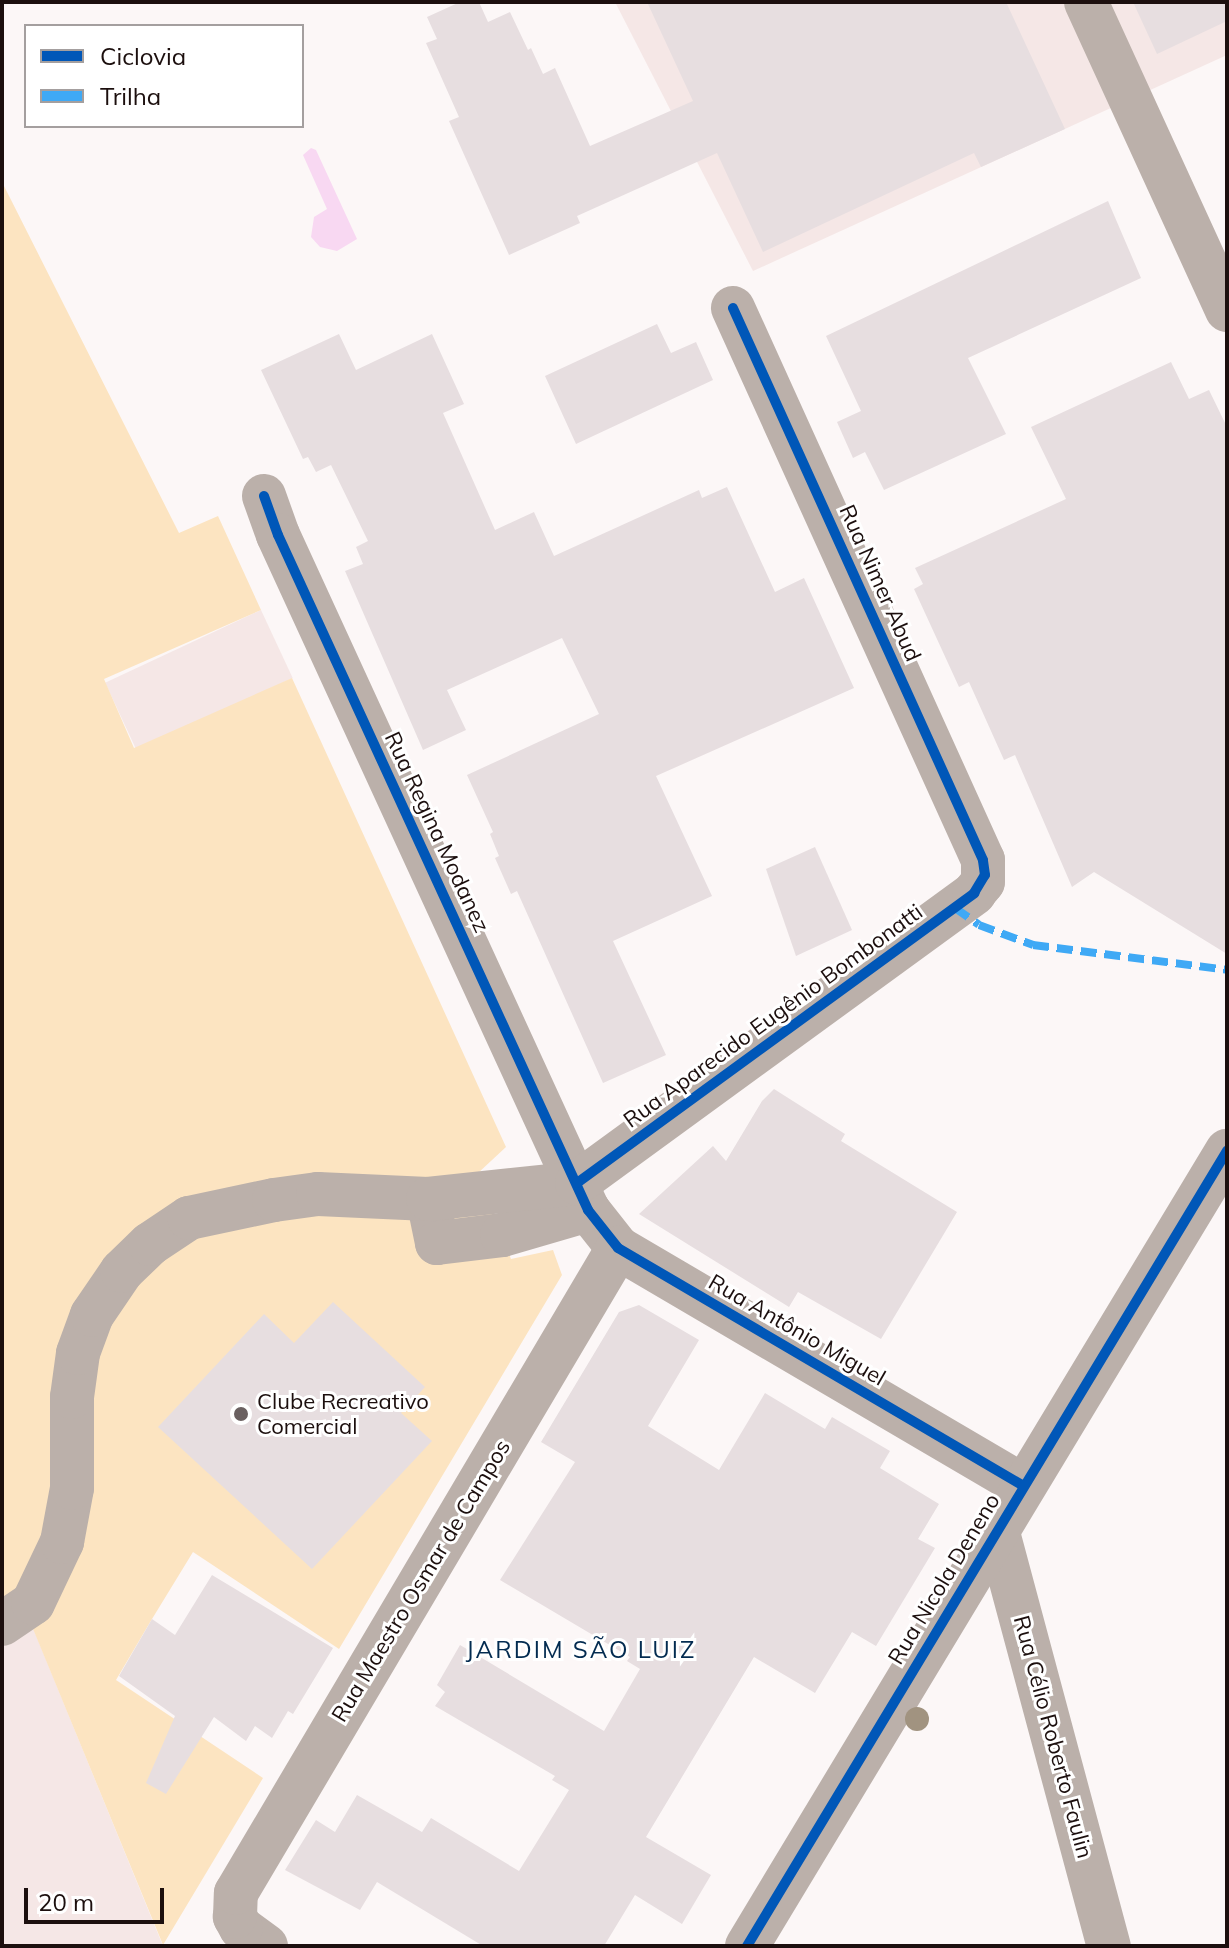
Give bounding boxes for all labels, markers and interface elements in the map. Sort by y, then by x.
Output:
legend [24,24,304,128]
text: Ciclovia [100,41,186,71]
text: Trilha [100,81,161,111]
street label: Rua Nimer Abud [834,501,926,665]
street label: Rua Regina Modanez [379,728,495,936]
street label: Rua Aparecido Eugênio Bombonatti [618,899,928,1133]
street label: Rua Antônio Miguel [704,1269,890,1391]
place label: Clube Recreativo Comercial [257,1388,429,1440]
marker: Clube Recreativo Comercial [232,1405,250,1423]
street label: Rua Maestro Osmar de Campos [326,1435,516,1727]
street label: Rua Nicola Deneno [883,1489,1005,1669]
street label: Rua Célio Roberto Faulin [1008,1613,1098,1861]
district label: JARDIM SÃO LUIZ [466,1636,696,1664]
scale bar [28,1872,168,1922]
text: 20 m [38,1887,94,1917]

